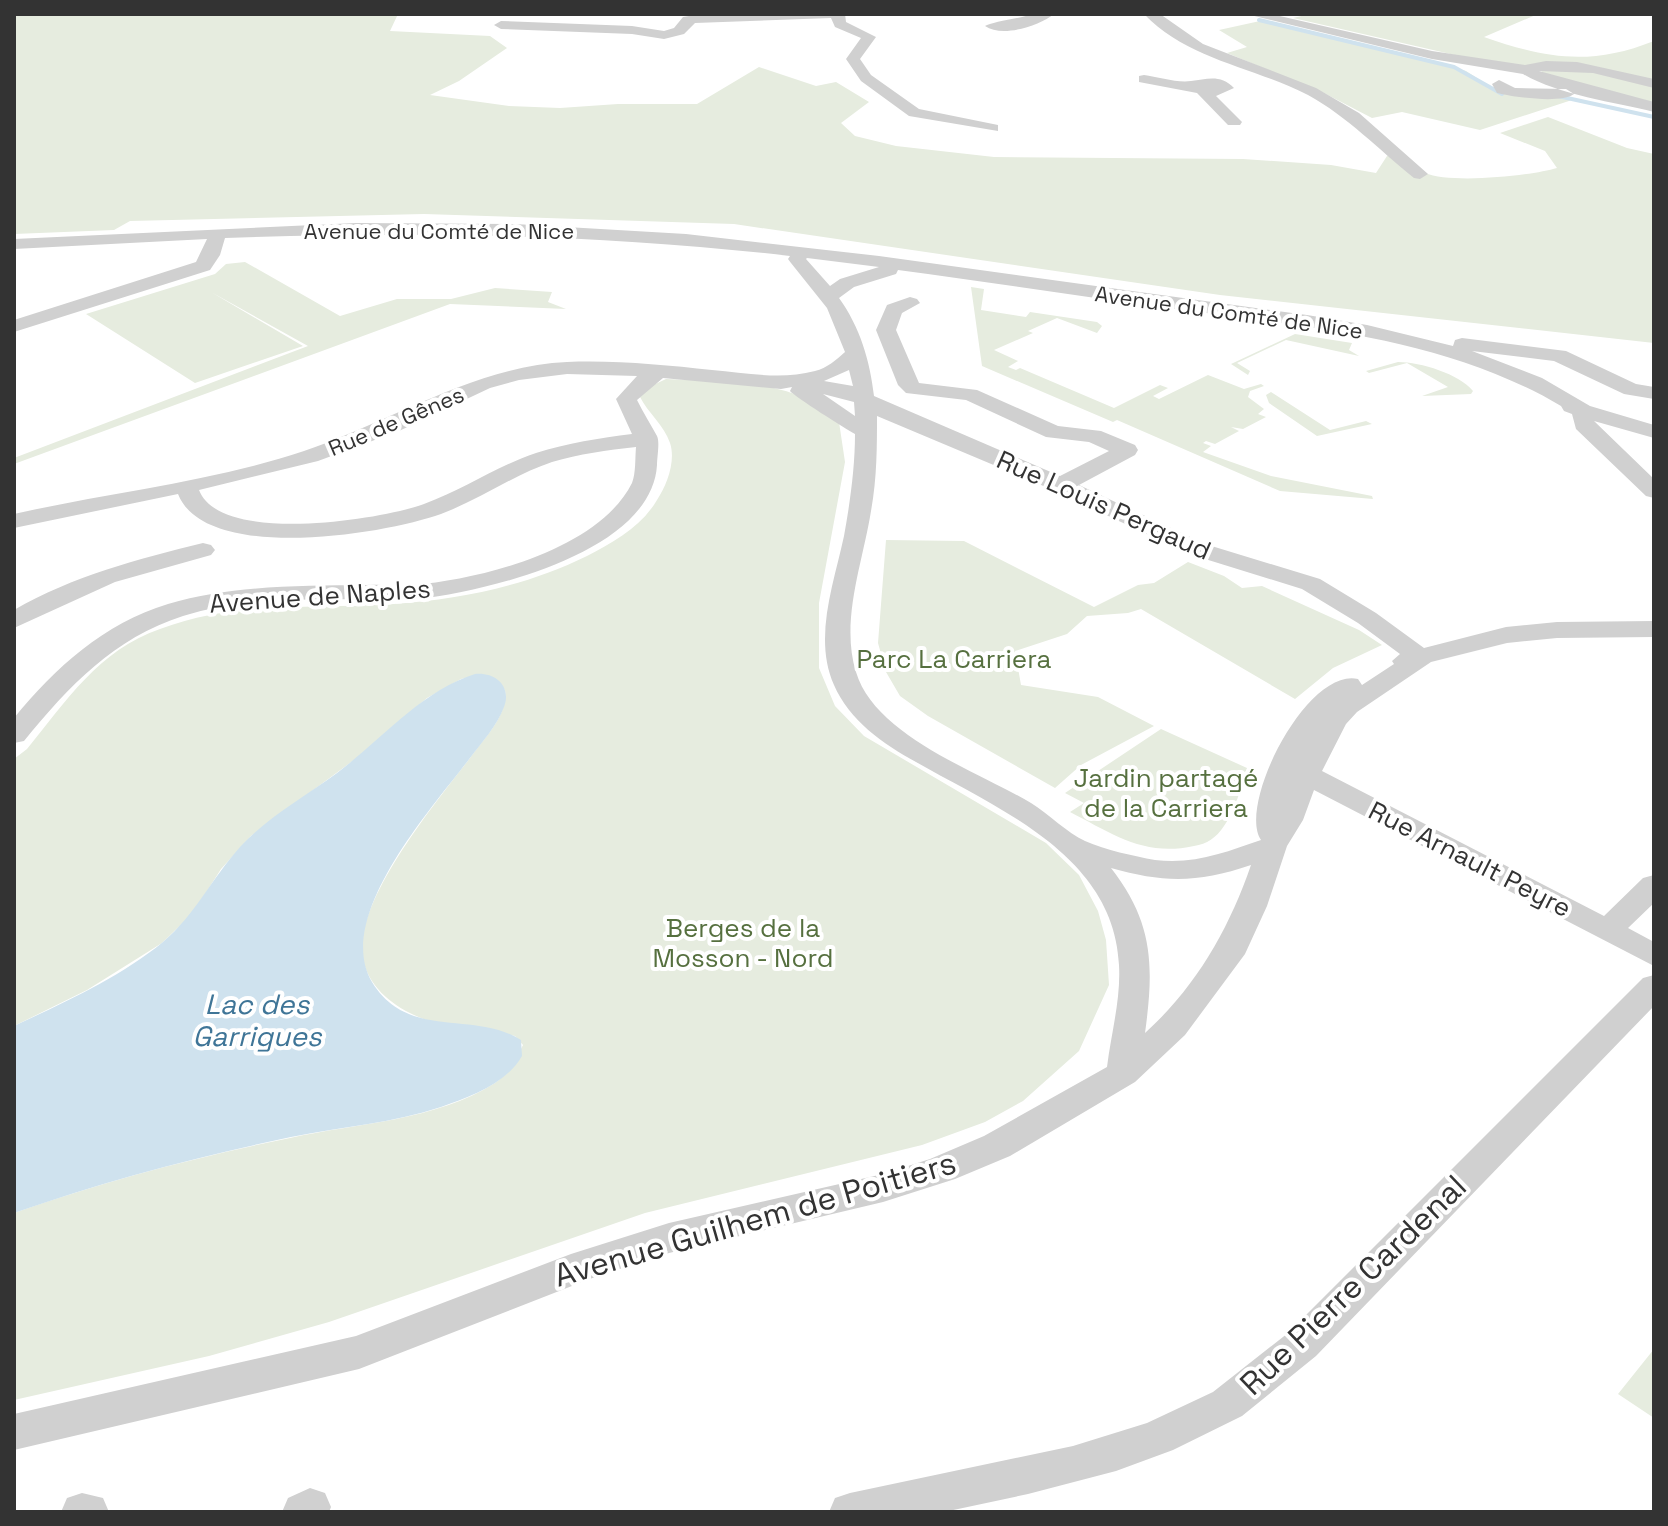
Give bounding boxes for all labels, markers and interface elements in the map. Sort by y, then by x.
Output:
street label: Avenue du Comté de Nice [304,217,574,245]
street label: Avenue du Comté de Nice [1093,279,1365,345]
street label: Rue de Gênes [324,380,468,462]
street label: Rue Louis Pergaud [992,442,1216,568]
street label: Avenue de Naples [208,571,432,621]
park label: Parc La Carriera [857,642,1052,676]
park label: Jardin partagé de la Carriera [1074,761,1258,825]
street label: Rue Arnault Peyre [1363,793,1577,925]
park label: Berges de la Mosson - Nord [652,911,834,975]
water label: Lac des Garrigues [193,986,323,1054]
street label: Avenue Guilhem de Poitiers [549,1142,961,1296]
street label: Rue Pierre Cardenal [1231,1167,1475,1403]

